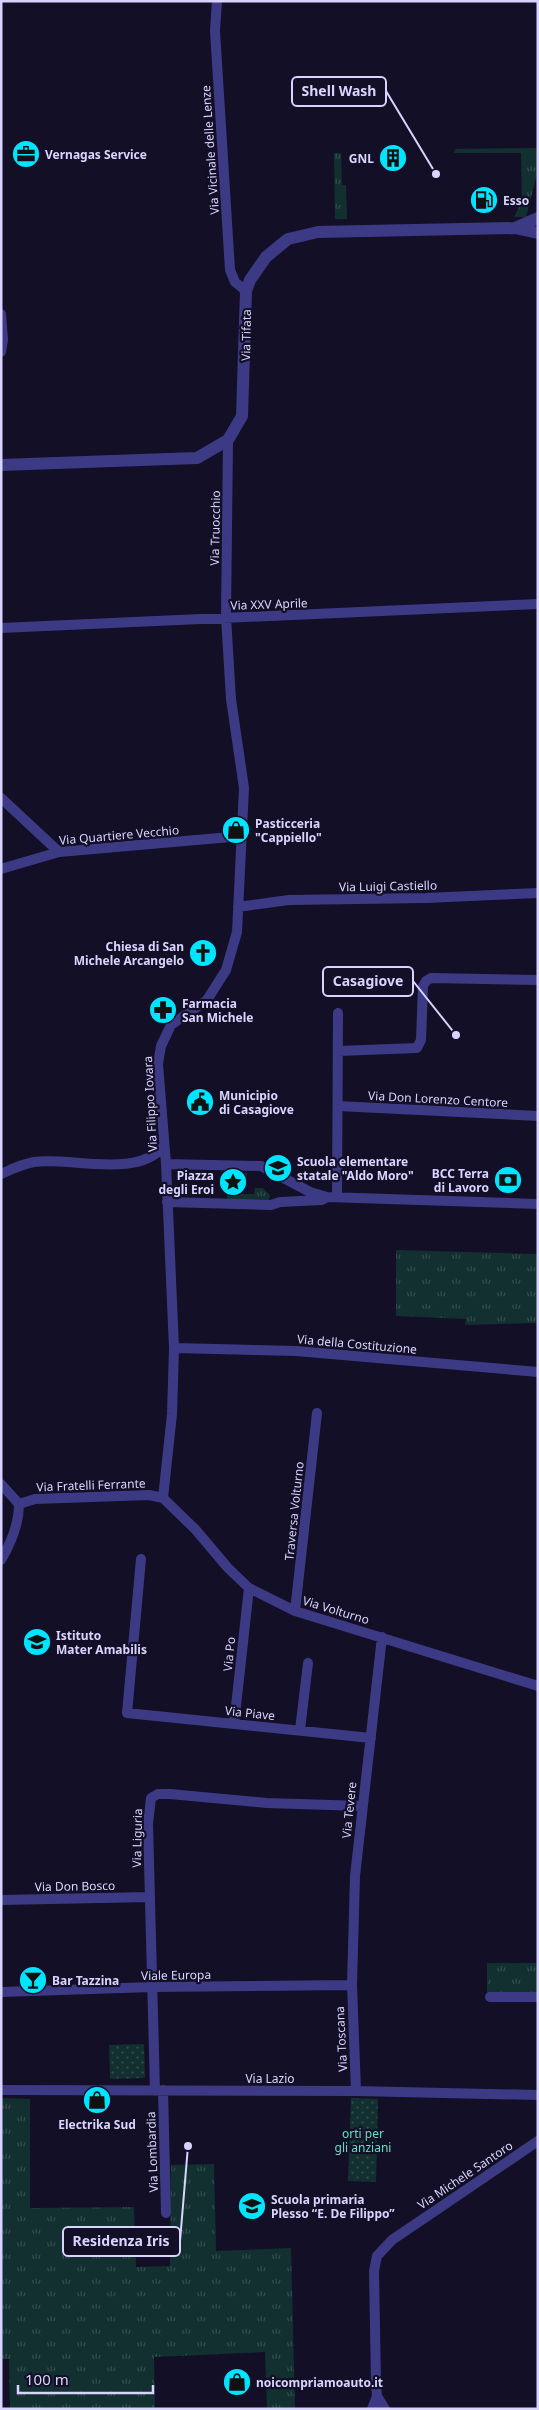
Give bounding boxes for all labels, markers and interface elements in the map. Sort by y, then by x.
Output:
callout: Shell Wash [292,77,386,106]
text: Shell Wash [302,81,376,100]
street label: Via Vicinale delle Lenze [197,85,223,215]
office icon: Vernagas Service [11,139,41,169]
building icon: GNL [378,143,408,173]
place label: Vernagas Service [45,146,147,163]
place label: GNL [349,150,374,167]
fuel station icon: Esso [469,185,499,215]
place label: Esso [503,192,529,209]
street label: Via Tifata [237,309,255,361]
street label: Via Truocchio [206,490,224,566]
street label: Via XXV Aprile [230,594,308,614]
shop icon: Pasticceria "Cappiello" [221,815,251,845]
place label: Pasticceria "Cappiello" [255,815,322,846]
street label: Via Quartiere Vecchio [58,821,180,849]
street label: Via Luigi Castiello [339,877,437,895]
place label: Chiesa di San Michele Arcangelo [74,938,184,969]
church icon: Chiesa di San Michele Arcangelo [188,938,218,968]
callout: Casagiove [323,967,413,996]
text: Casagiove [333,971,403,990]
pharmacy icon: Farmacia San Michele [148,995,178,1025]
place label: Farmacia San Michele [182,995,254,1026]
street label: Via Filippo Iovara [139,1056,161,1152]
public building icon: Municipio di Casagiove [185,1087,215,1117]
place label: Municipio di Casagiove [219,1087,294,1118]
street label: Via Don Lorenzo Centore [368,1087,509,1111]
school or university icon: Scuola elementare statale "Aldo Moro" [263,1153,293,1183]
place label: Scuola elementare statale "Aldo Moro" [297,1153,414,1184]
place label: BCC Terra di Lavoro [432,1165,489,1196]
bank icon: BCC Terra di Lavoro [493,1165,523,1195]
place label: Piazza degli Eroi [158,1167,214,1198]
place icon: Piazza degli Eroi [218,1167,248,1197]
street label: Via della Costituzione [296,1330,418,1358]
street label: Traversa Volturno [280,1461,308,1561]
street label: Via Fratelli Ferrante [36,1475,146,1495]
street label: Via Volturno [301,1592,371,1628]
school or university icon: Istituto Mater Amabilis [22,1627,52,1657]
place label: Istituto Mater Amabilis [56,1627,147,1658]
street label: Via Po [219,1636,239,1672]
street label: Via Piave [224,1702,276,1724]
street label: Via Tevere [338,1781,360,1839]
street label: Via Liguria [128,1808,146,1868]
street label: Via Don Bosco [35,1877,115,1895]
bar icon: Bar Tazzina [18,1965,48,1995]
street label: Viale Europa [141,1966,211,1984]
place label: Bar Tazzina [52,1972,119,1989]
street label: Via Toscana [331,2006,351,2072]
street label: Via Lazio [245,2070,295,2087]
shop icon: Electrika Sud [82,2085,112,2115]
street label: Via Lombardia [142,2111,162,2193]
place label: Electrika Sud [58,2116,136,2133]
park label: orti per gli anziani [335,2125,391,2156]
street label: Via Michele Santoro [414,2137,516,2213]
school or university icon: Scuola primaria Plesso “E. De Filippo” [237,2191,267,2221]
place label: Scuola primaria Plesso “E. De Filippo” [271,2191,395,2222]
callout: Residenza Iris [63,2227,180,2256]
text: Residenza Iris [73,2231,169,2250]
scale bar [18,2362,152,2394]
shop icon: noicompriamoauto.it [222,2367,252,2397]
text: 100 m [25,2369,69,2389]
place label: noicompriamoauto.it [256,2374,383,2391]

